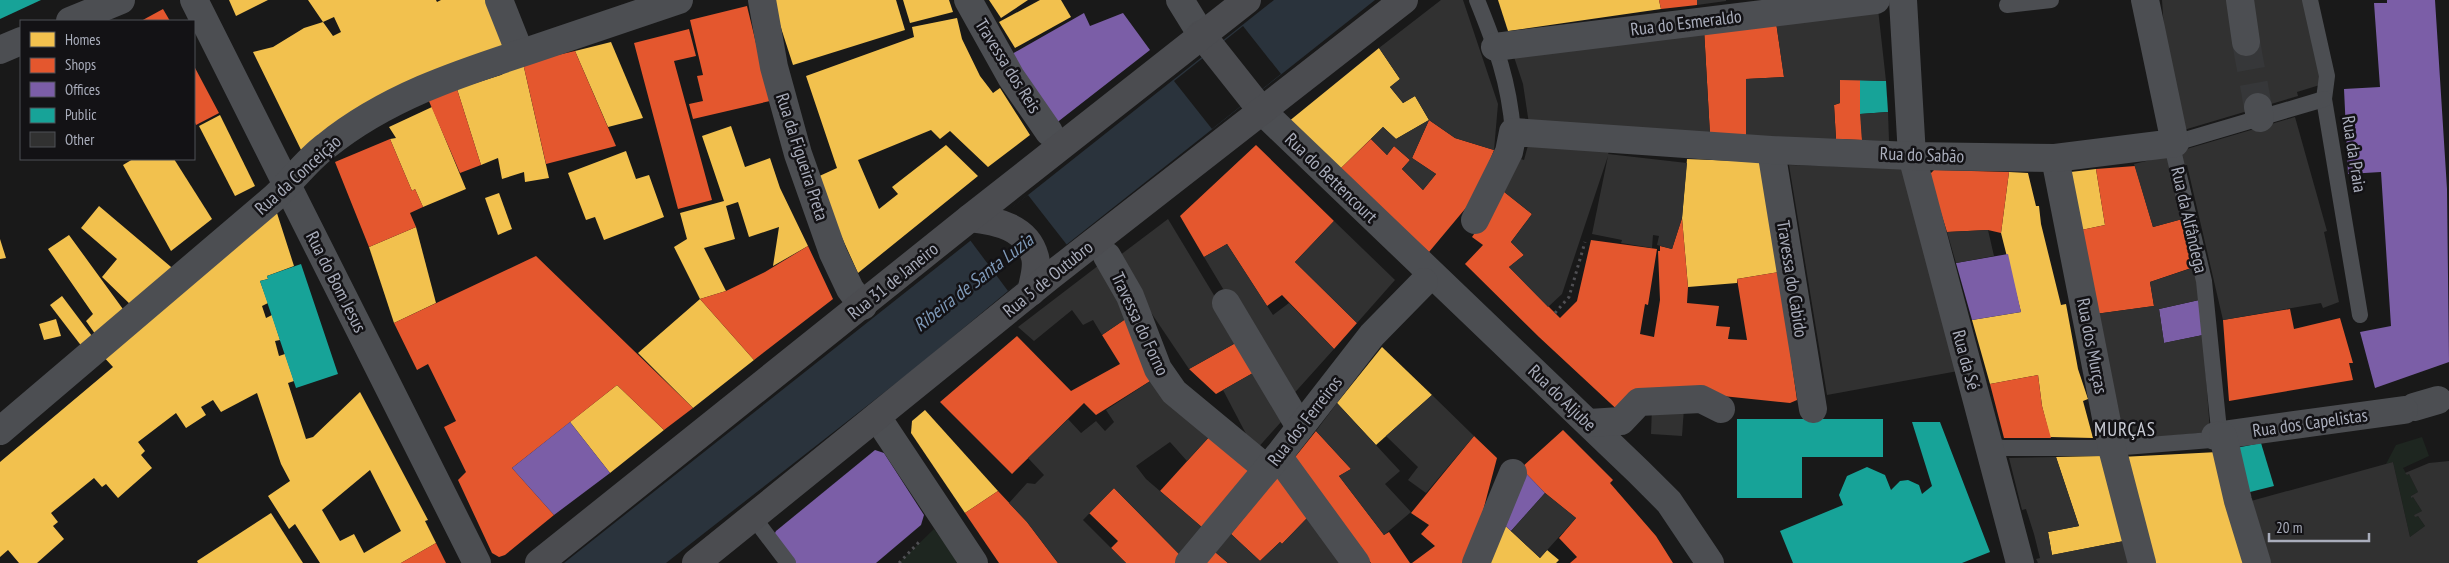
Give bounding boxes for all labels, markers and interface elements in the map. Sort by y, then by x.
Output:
street label: Rua do Esmeraldo [1629,4,1743,41]
street label: Travessa dos Reis [970,14,1047,117]
legend [20,20,195,160]
text: Homes [65,30,101,49]
text: Shops [65,55,96,74]
text: Offices [65,80,100,99]
street label: Rua da Figueira Preta [771,90,834,223]
text: Public [65,105,97,124]
street label: Rua da Praia [2337,114,2372,194]
street label: Rua do Bettencourt [1280,128,1382,228]
text: Other [65,130,95,149]
street label: Rua da Conceição [250,130,346,219]
street label: Rua do Sabão [1879,142,1965,167]
street label: Rua da Alfândega [2166,165,2213,275]
street label: Travessa do Cabido [1772,219,1813,339]
street label: Rua do Bom Jesus [301,227,372,336]
water label: Ribeira de Santa Luzia [908,227,1039,336]
street label: Rua 5 de Outubro [998,235,1098,322]
street label: Rua 31 de Janeiro [843,237,943,324]
street label: Travessa do Forno [1106,268,1175,379]
street label: Rua dos Murças [2072,296,2113,396]
street label: Rua da Sé [1947,327,1986,393]
street label: Rua do Aljube [1523,359,1601,436]
street label: Rua dos Ferreiros [1262,371,1347,470]
street label: Rua dos Capelistas [2251,403,2369,442]
district label: MURÇAS [2094,417,2156,441]
scale bar [2269,510,2369,542]
text: 20 m [2276,518,2302,537]

